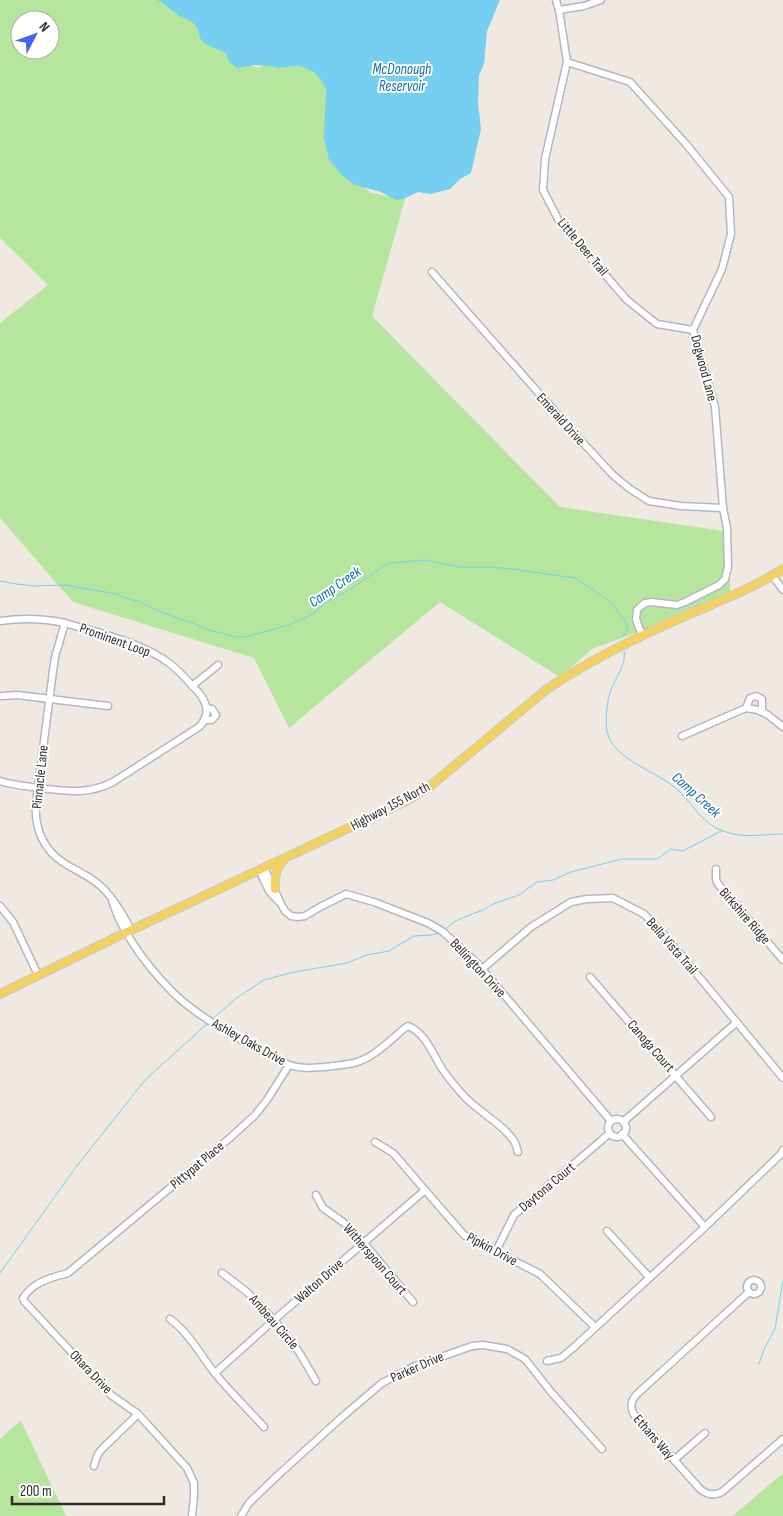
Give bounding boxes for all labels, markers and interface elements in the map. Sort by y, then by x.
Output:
north arrow [10,10,60,60]
text: N [36,18,53,35]
water label: McDonough Reservoir [373,60,431,96]
street label: Little Deer Trail [554,215,612,279]
street label: Dogwood Lane [687,333,721,403]
street label: Emerald Drive [533,389,589,449]
water label: Camp Creek [305,562,365,612]
street label: Prominent Loop [77,619,153,661]
street label: Pinnacle Lane [28,744,52,810]
water label: Camp Creek [668,768,725,822]
street label: Highway 155 North [347,778,433,834]
street label: Birkshire Ridge [716,884,774,948]
street label: Bella Vista Trail [643,914,701,978]
street label: Bellington Drive [447,935,509,1001]
street label: Ashley Oaks Drive [208,1014,289,1069]
street label: Canoga Court [624,1016,678,1076]
street label: Pittypat Place [167,1138,227,1192]
street label: Daytona Court [516,1159,578,1215]
street label: Witherspoon Court [339,1220,411,1298]
street label: Pipkin Drive [464,1229,520,1269]
street label: Walton Drive [291,1255,347,1307]
street label: Ambeau Circle [245,1290,302,1353]
street label: Ohara Drive [66,1347,116,1397]
street label: Parker Drive [388,1348,446,1386]
street label: Ethans Way [630,1411,679,1463]
scale bar [12,1474,165,1506]
text: 200 m [20,1482,52,1501]

